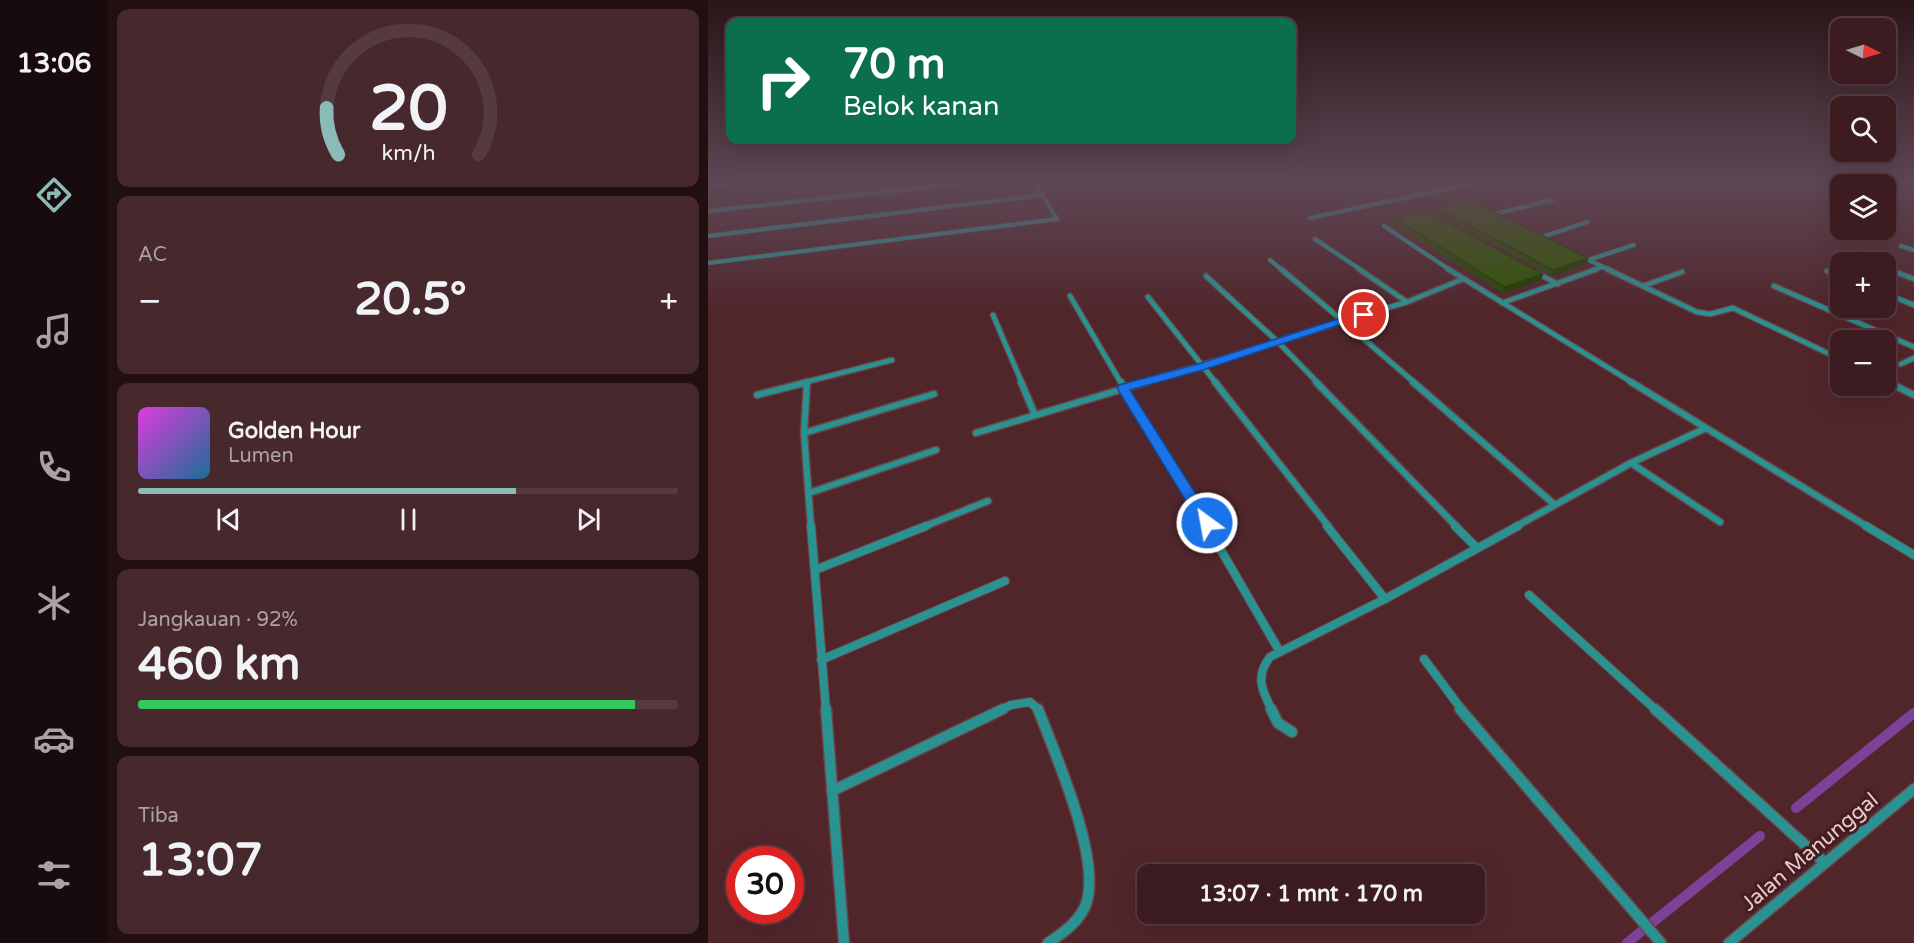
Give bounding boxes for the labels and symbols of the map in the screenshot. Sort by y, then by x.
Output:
north arrow [1830,18,1896,84]
pin [1338,289,1389,340]
position arrow [1175,491,1239,555]
street label: Jalan Manunggal [1737,788,1883,916]
speed limit sign: 30 [726,846,804,924]

